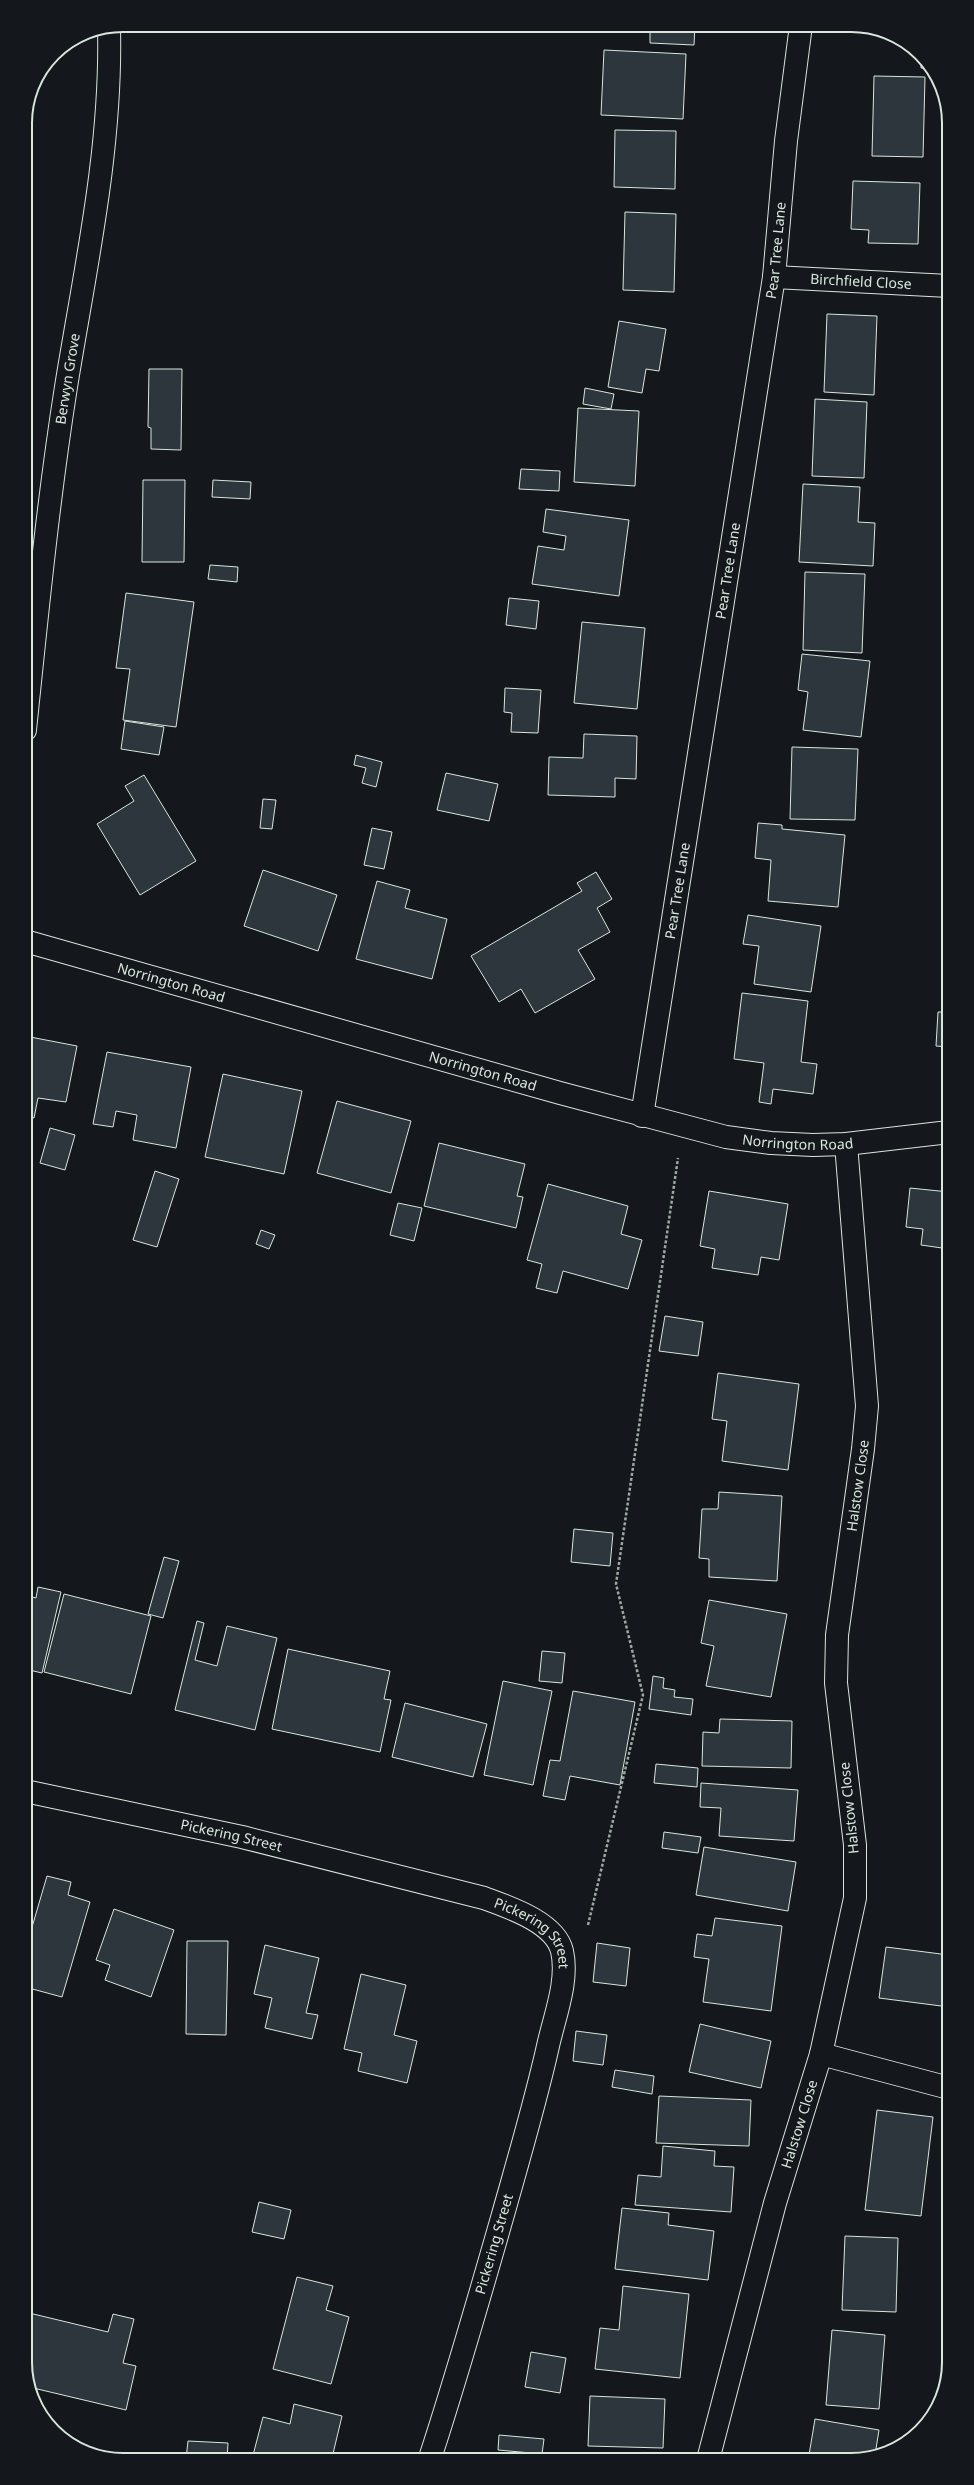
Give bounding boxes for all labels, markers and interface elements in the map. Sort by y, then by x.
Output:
street label: Pear Tree Lane [761,201,790,300]
street label: Birchfield Close [810,269,912,293]
street label: Berwyn Grove [50,331,84,426]
street label: Pear Tree Lane [710,521,744,620]
street label: Pear Tree Lane [660,841,694,940]
street label: Norrington Road [115,958,227,1006]
street label: Norrington Road [427,1046,539,1095]
street label: Norrington Road [741,1129,854,1154]
street label: Halstow Close [842,1439,873,1532]
street label: Halstow Close [834,1761,863,1855]
street label: Pickering Street [179,1814,284,1856]
street label: Pickering Street [492,1893,574,1969]
street label: Halstow Close [776,2077,822,2171]
street label: Pickering Street [470,2191,517,2296]

